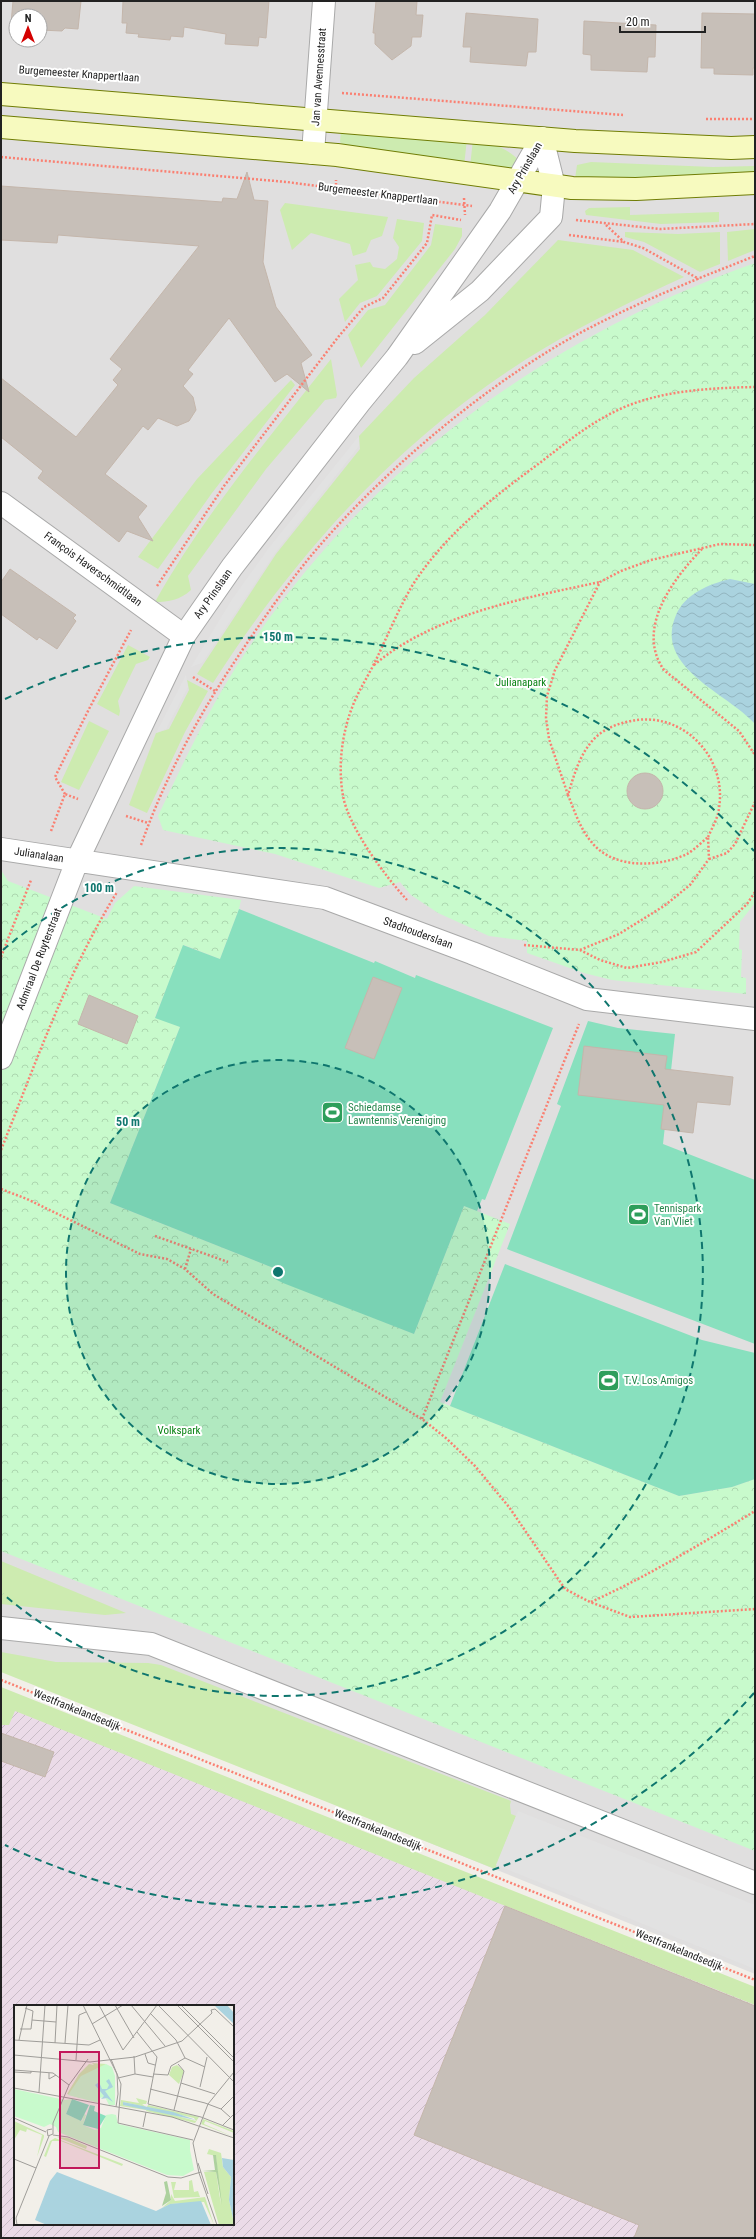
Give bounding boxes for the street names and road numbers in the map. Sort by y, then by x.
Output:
street label: Jan van Avennesstraat [309,28,329,126]
street label: Burgemeester Knappertlaan [18,63,140,85]
street label: Ary Prinslaan [505,140,545,196]
street label: Burgemeester Knappertlaan [317,180,439,208]
street label: François Haverschmidtlaan [41,529,145,609]
street label: Ary Prinslaan [191,567,235,621]
street label: Julianalaan [13,845,65,865]
street label: Admiraal De Ruyterstraat [14,906,64,1012]
street label: Stadhouderslaan [381,914,455,952]
street label: Westfrankelandsedijk [31,1687,123,1733]
street label: Westfrankelandsedijk [332,1807,424,1853]
street label: Westfrankelandsedijk [633,1927,725,1973]

